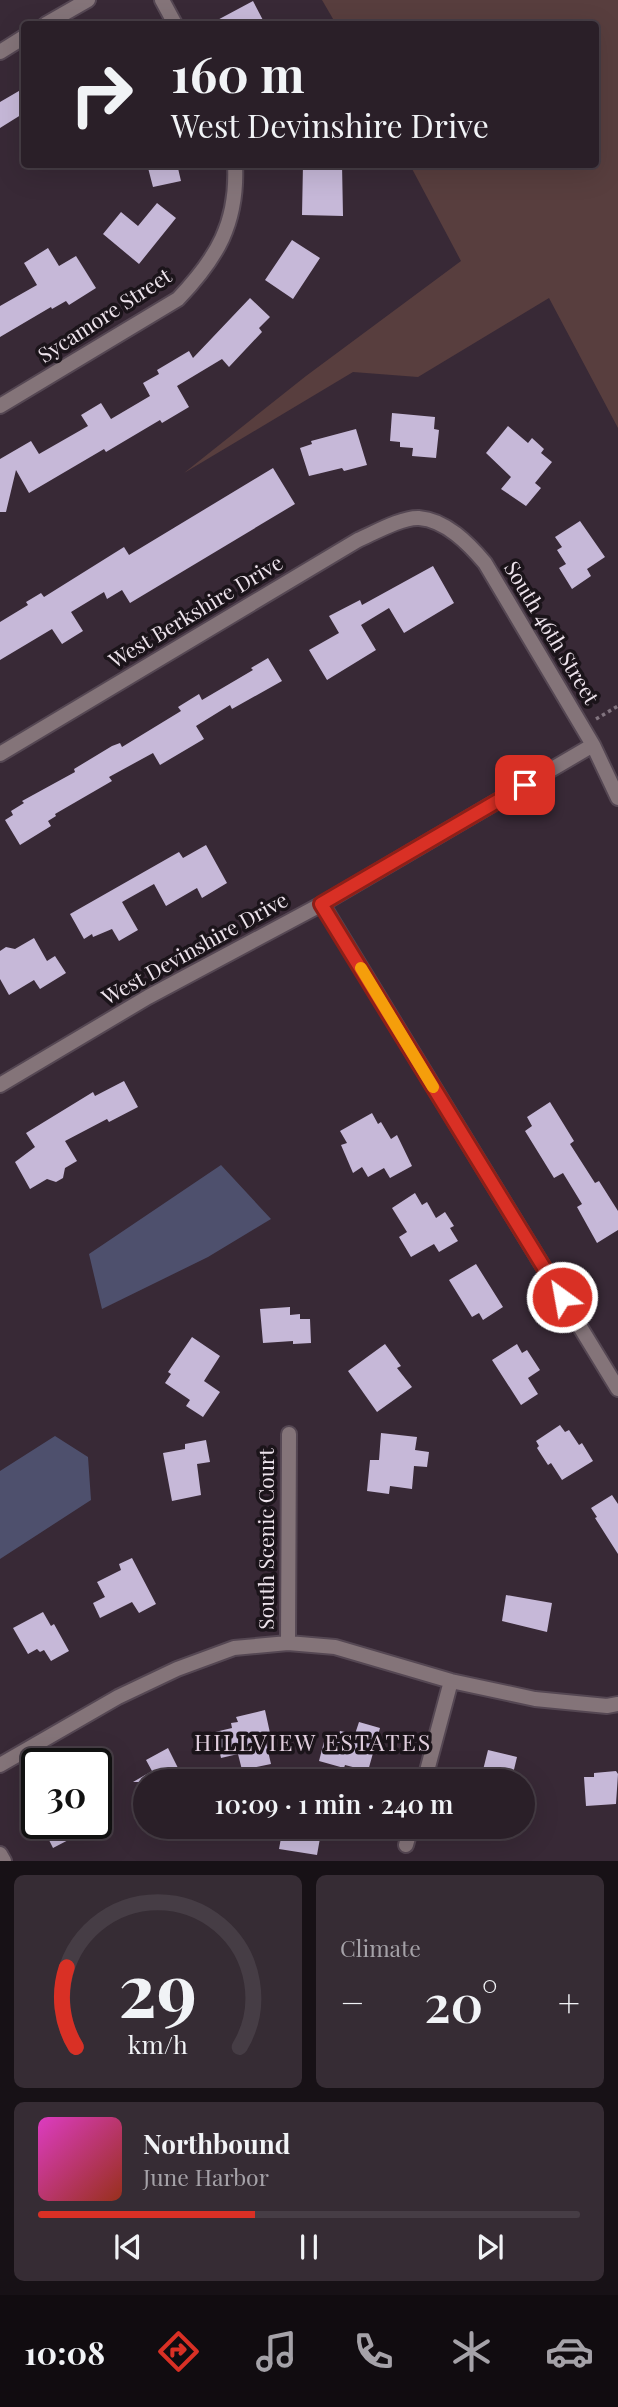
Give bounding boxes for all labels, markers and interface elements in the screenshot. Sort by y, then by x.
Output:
text: 160 m [171,40,305,105]
icon: right [56,49,147,140]
text: West Devinshire Drive [171,103,489,146]
street label: Sycamore Street [32,260,176,368]
street label: West Berkshire Drive [102,547,287,674]
street label: South 46th Street [499,555,607,709]
pin [495,755,555,815]
icon: arrive [506,766,544,804]
street label: West Devinshire Drive [95,884,292,1011]
position arrow [525,1260,599,1334]
street label: South Scenic Court [251,1448,279,1630]
district label: HILLVIEW ESTATES [194,1726,432,1757]
speed limit sign: 30 [21,1748,112,1839]
text: 10:09 · 1 min · 240 m [215,1786,453,1821]
text: Climate [340,1932,421,1963]
text: 29 [119,1939,197,2036]
text: 20° [424,1967,498,2036]
text: − [340,1976,365,2027]
text: + [558,1976,580,2027]
text: km/h [128,2027,188,2060]
text: Northbound [143,2126,290,2161]
text: June Harbor [143,2161,269,2192]
icon: previous [109,2228,147,2266]
icon: pause [290,2228,328,2266]
icon: next [471,2228,509,2266]
icon: directions [154,2327,203,2376]
icon: music [252,2327,301,2376]
icon: phone [349,2327,398,2376]
icon: climate [447,2327,496,2376]
icon: car [545,2327,594,2376]
text: 10:08 [24,2330,105,2373]

